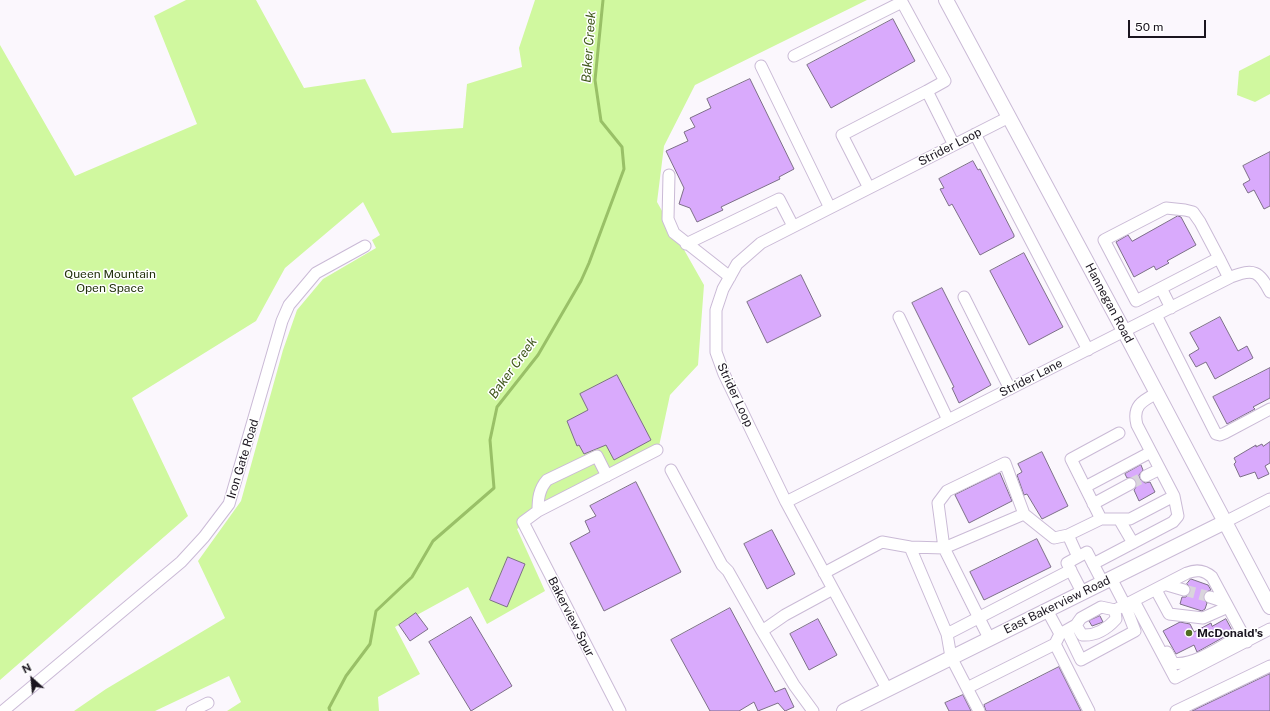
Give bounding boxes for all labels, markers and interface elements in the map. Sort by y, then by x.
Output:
water label: Baker Creek [579,11,599,83]
scale bar [1130,12,1208,38]
text: 50 m [1135,20,1163,34]
street label: Strider Loop [916,125,984,169]
street label: Hannegan Road [1082,261,1136,345]
park label: Queen Mountain Open Space [64,267,156,295]
water label: Baker Creek [486,334,540,402]
street label: Strider Lane [997,356,1065,400]
street label: Strider Loop [714,361,756,429]
street label: Iron Gate Road [224,417,262,501]
street label: East Bakerview Road [1001,573,1113,637]
street label: Bakerview Spur [545,575,597,659]
place label: McDonald's [1197,626,1263,640]
marker: McDonald's [1184,628,1194,638]
north arrow [12,659,52,699]
text: N [20,661,33,676]

